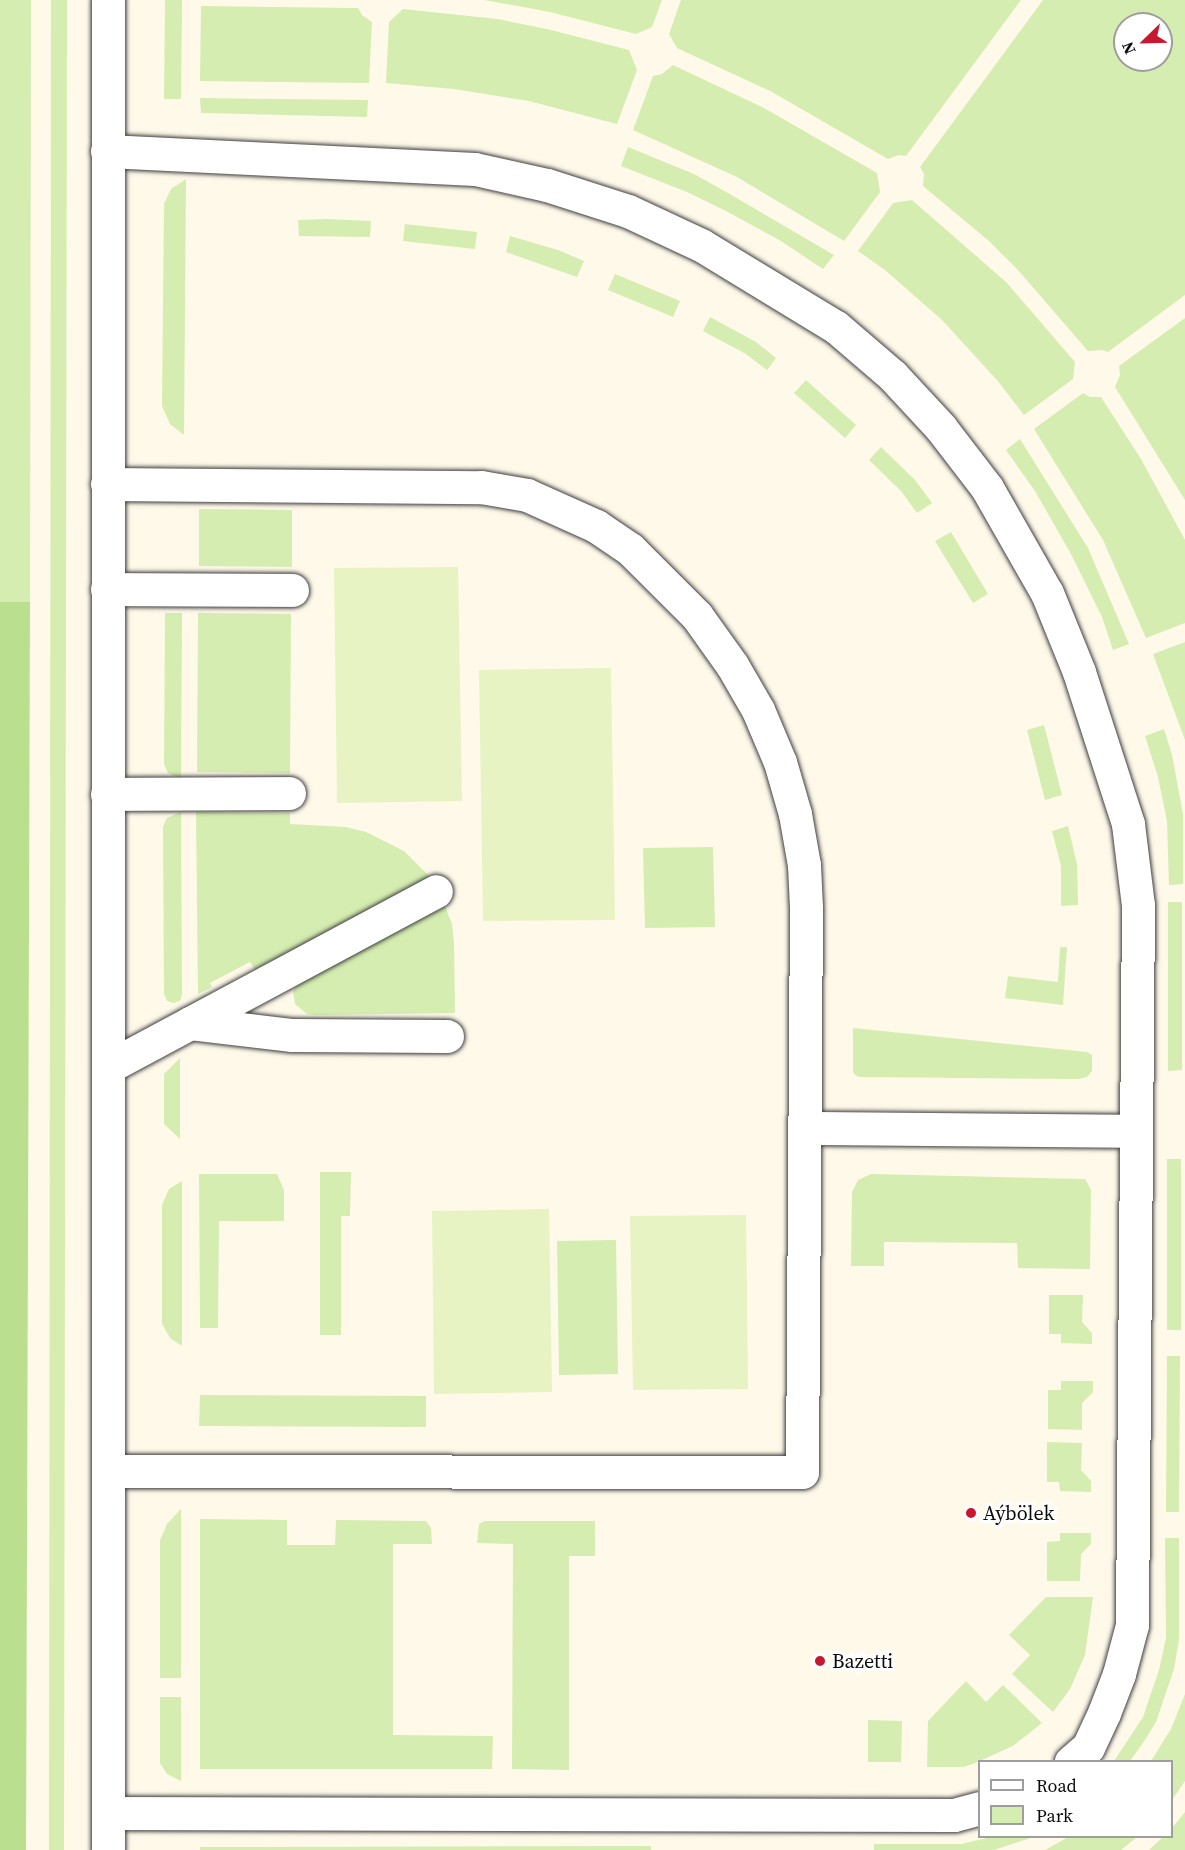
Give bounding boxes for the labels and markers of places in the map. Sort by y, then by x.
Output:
place label: Aýbölek [983,1501,1054,1525]
marker: Aýbölek [964,1506,978,1520]
place label: Bazetti [832,1649,893,1673]
marker: Bazetti [813,1654,827,1668]

